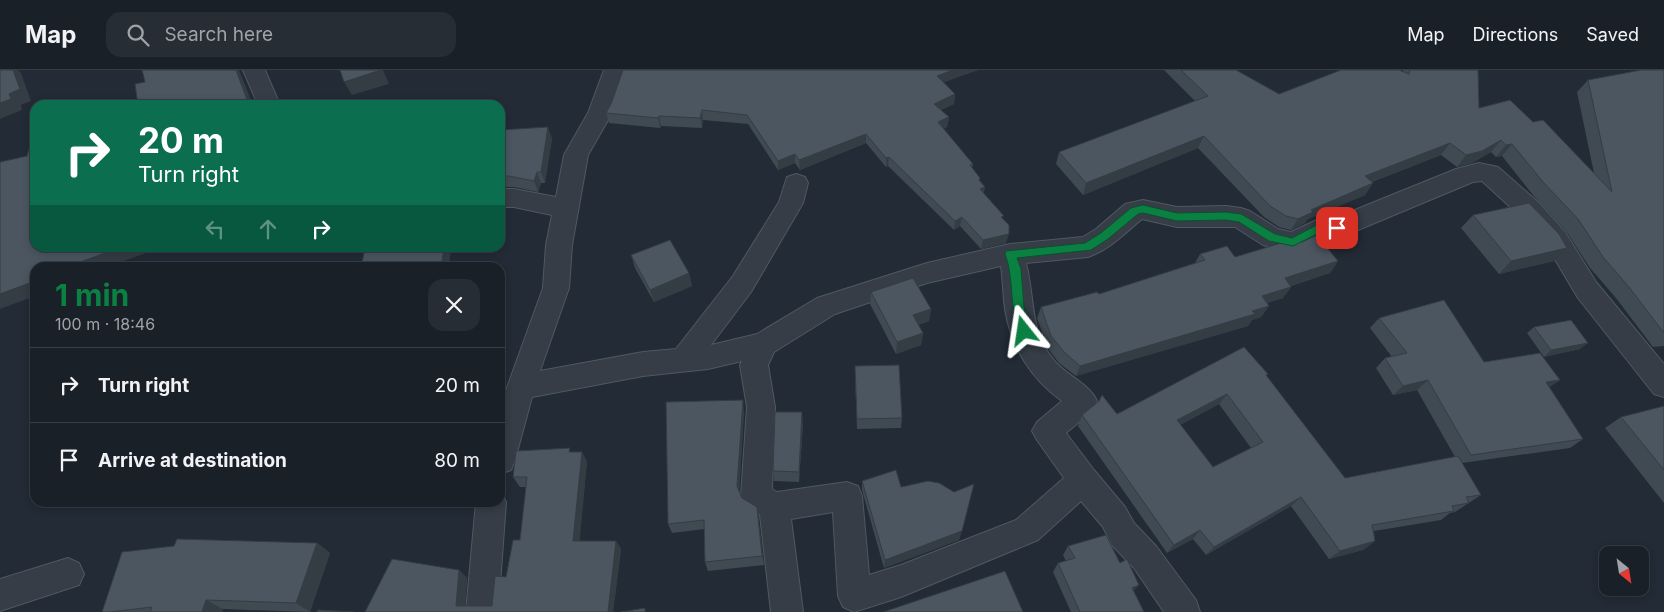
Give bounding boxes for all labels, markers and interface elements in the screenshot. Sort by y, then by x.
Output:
search box [106,12,456,57]
text: Map [25,20,76,49]
icon: search [124,21,152,49]
text: Search here [164,23,273,46]
text: Map [1407,24,1445,45]
text: Directions [1473,24,1558,45]
text: Saved [1586,24,1639,45]
text: 20 m [138,119,224,161]
icon: right [55,120,120,185]
text: Turn right [138,161,239,187]
pin [1316,207,1358,249]
icon: arrive [1323,214,1351,242]
icon: left [201,215,229,243]
icon: ahead [254,215,282,243]
icon: right [307,215,335,243]
text: 1 min [55,277,129,313]
button: close [428,279,480,331]
position arrow [997,304,1049,356]
text: 100 m · 18:46 [55,314,155,334]
icon: right [55,371,83,399]
text: Turn right [98,374,189,397]
text: 20 m [434,374,480,397]
icon: arrive [55,446,83,474]
text: Arrive at destination [98,449,287,472]
text: 80 m [434,449,480,472]
north arrow [1599,546,1649,596]
map controls [1599,546,1649,596]

